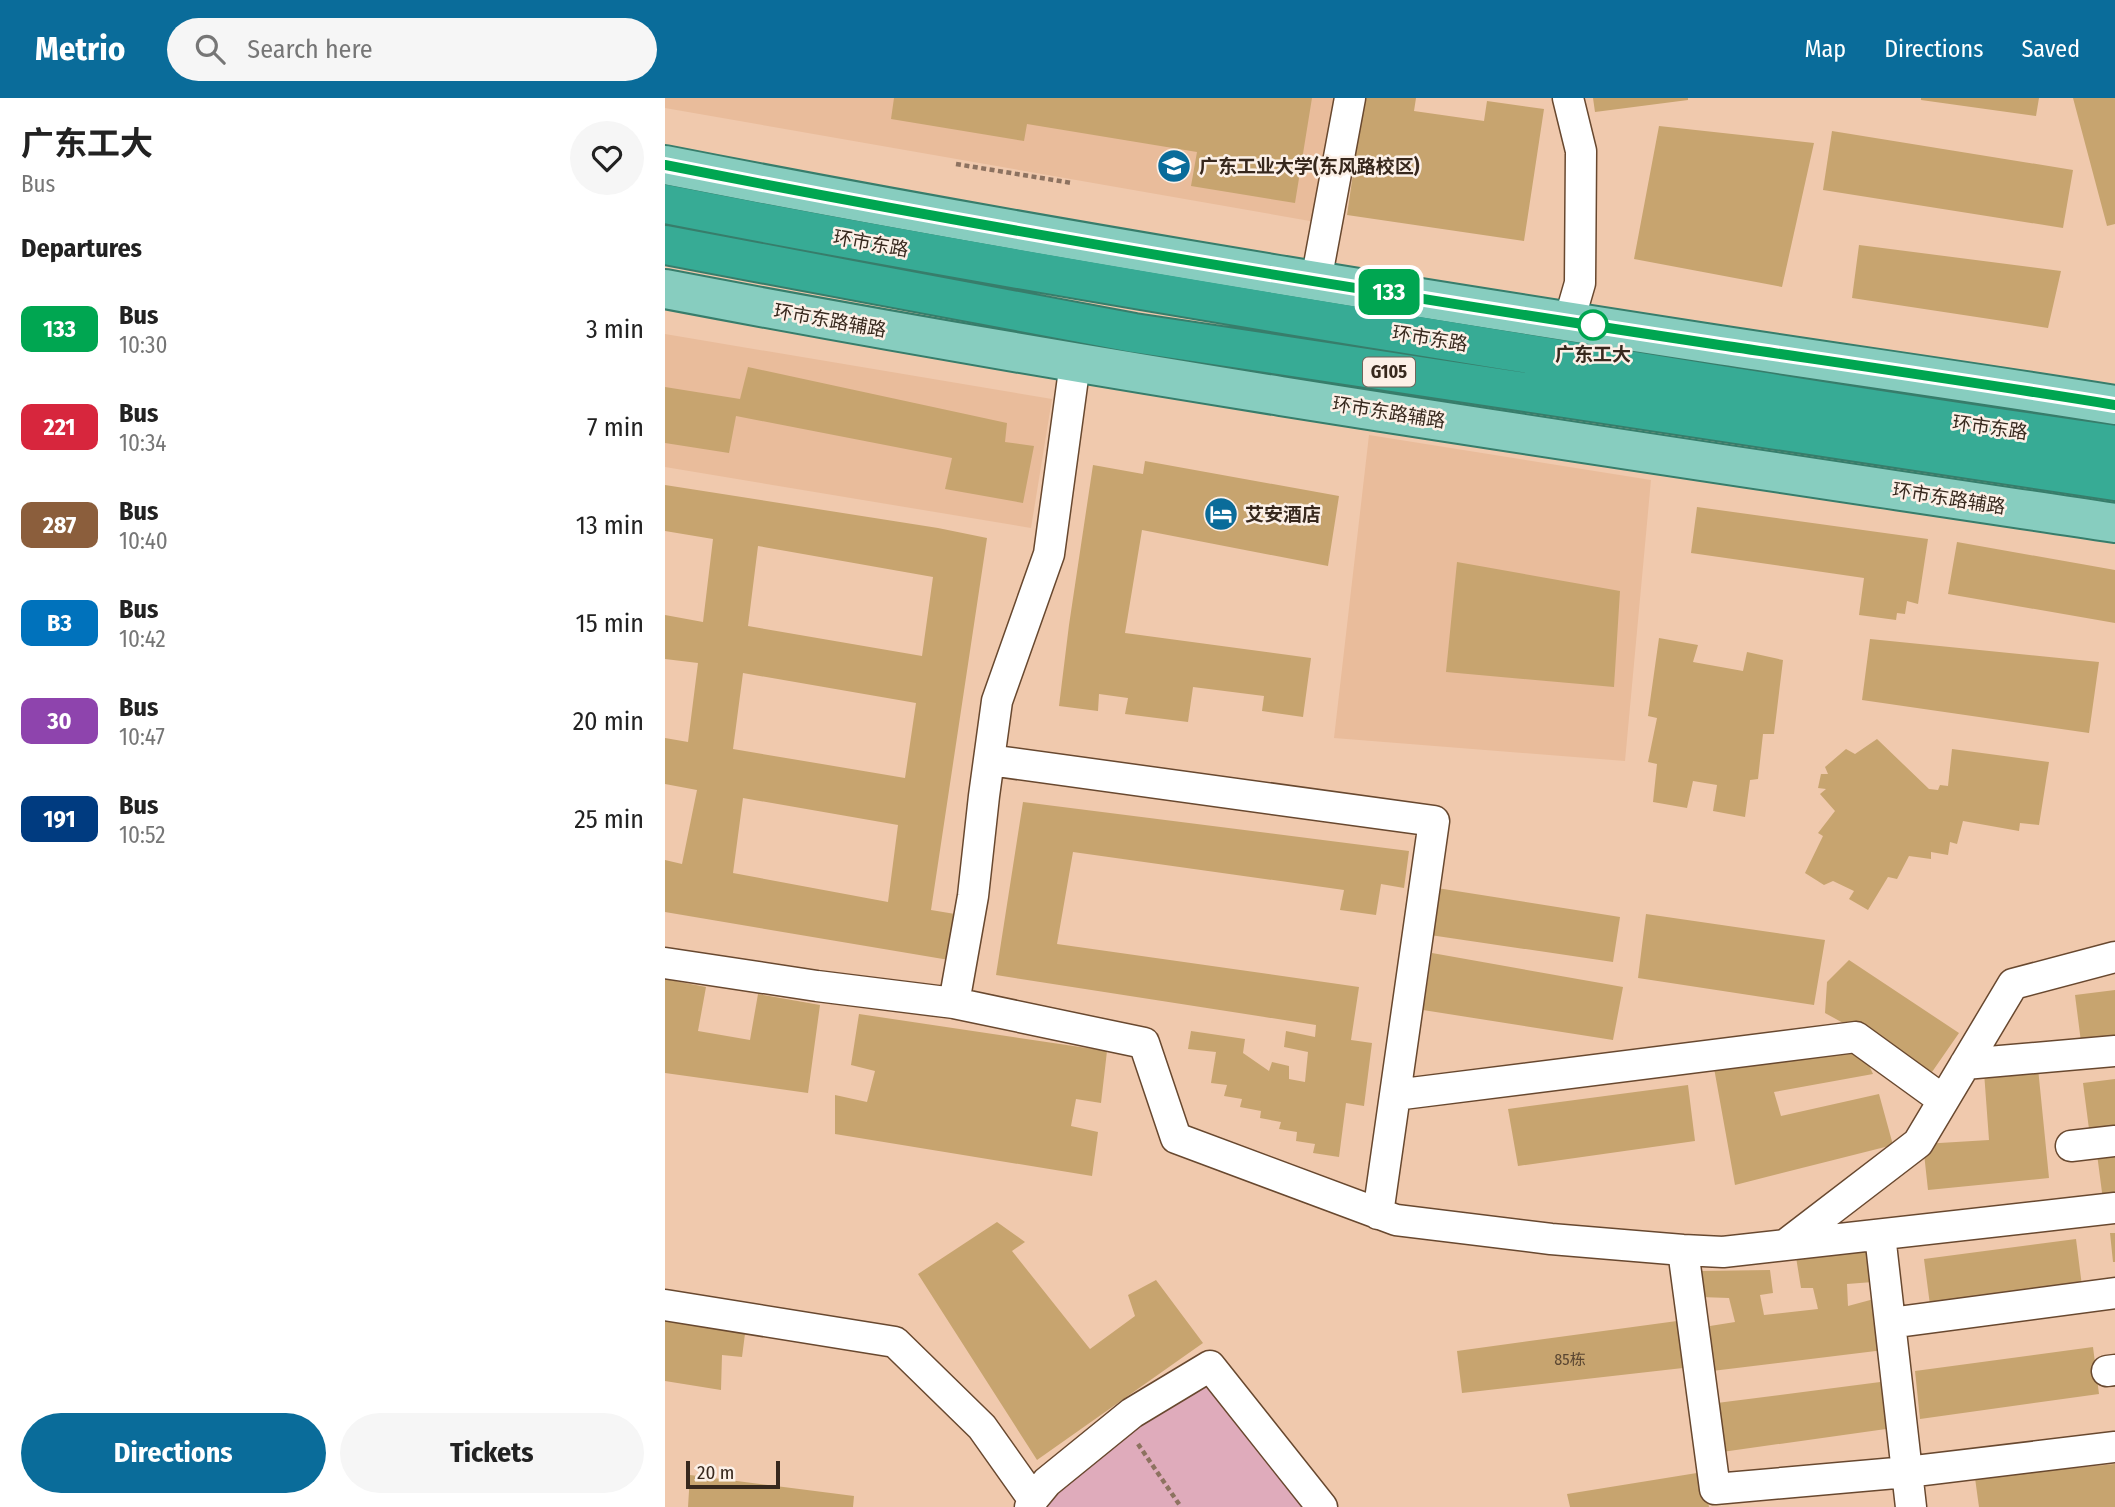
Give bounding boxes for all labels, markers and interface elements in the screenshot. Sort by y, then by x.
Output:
search box [167,18,657,81]
text: Metrio [35,29,125,69]
icon: search [191,30,229,68]
text: Search here [247,34,373,65]
text: Map [1805,35,1846,63]
text: Directions [1884,35,1983,63]
text: Saved [2021,35,2080,63]
button: heart [570,121,644,195]
text: 广东工大 [21,124,153,164]
school or university icon: 广东工业大学(东风路校区) [1155,147,1193,185]
place label: 广东工业大学(东风路校区) [1199,155,1420,178]
text: Bus [21,170,55,198]
street label: 环市东路 [831,226,910,261]
text: Departures [21,233,142,264]
line badge: 133 [1349,269,1429,315]
text: 133 [1373,278,1405,306]
street label: 环市东路辅路 [772,299,888,342]
text: Bus [119,300,158,331]
marker: 广东工大 [1578,310,1608,340]
text: 3 min [586,314,644,345]
text: 133 [43,315,76,343]
street label: 环市东路 [1391,321,1469,356]
text: 10:30 [119,331,167,359]
place label: 广东工大 [1555,343,1631,366]
road number: G105 [1363,358,1415,386]
street label: 环市东路辅路 [1331,392,1447,433]
text: Bus [119,398,158,429]
street label: 环市东路 [1951,411,2029,444]
text: 7 min [587,412,644,443]
text: 221 [44,413,75,441]
text: 10:34 [119,429,166,457]
street label: 环市东路辅路 [1891,478,2007,519]
hotel icon: 艾安酒店 [1202,495,1240,533]
text: Bus [119,496,158,527]
place label: 艾安酒店 [1245,503,1321,526]
text: 13 min [576,510,644,541]
text: 287 [43,511,76,539]
text: 10:40 [119,527,168,555]
text: Bus [119,594,158,625]
text: 15 min [576,608,644,639]
text: B3 [47,609,72,637]
text: 10:42 [119,625,166,653]
text: Bus [119,692,158,723]
text: 20 min [573,706,644,737]
text: 30 [47,707,72,735]
text: 10:47 [119,723,165,751]
text: Bus [119,790,158,821]
text: 25 min [574,804,644,835]
text: 191 [43,805,76,833]
text: 10:52 [119,821,165,849]
house number: 85栋 [1554,1350,1586,1369]
button: Directions [21,1413,326,1493]
button: Tickets [340,1413,644,1493]
scale bar [686,1458,781,1490]
text: 20 m [697,1461,734,1484]

